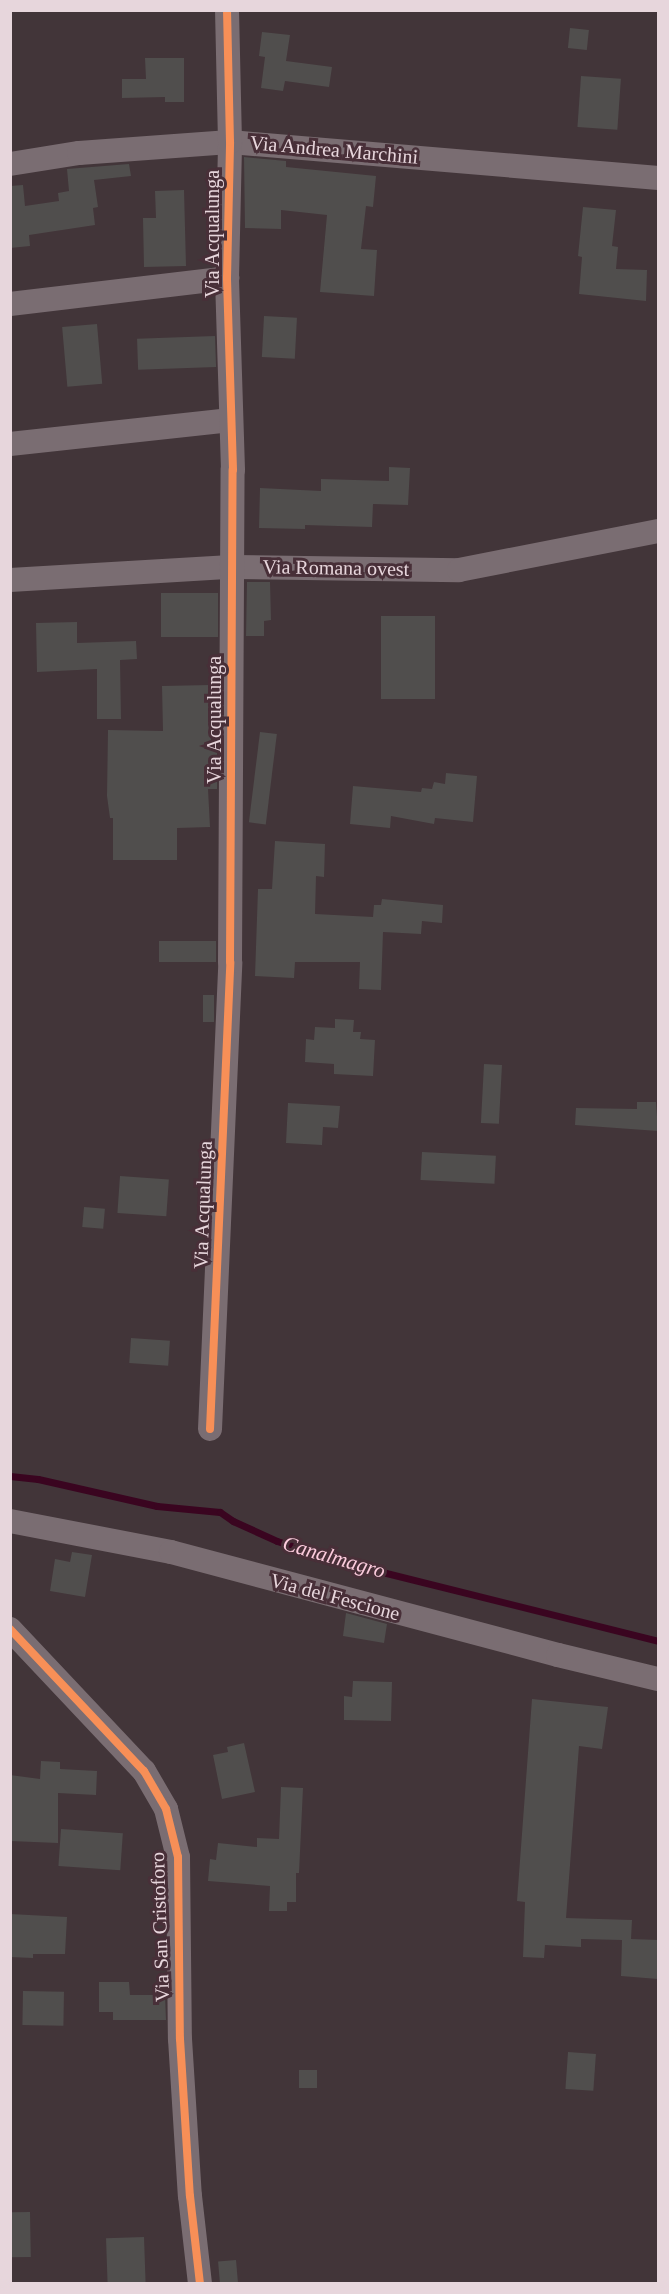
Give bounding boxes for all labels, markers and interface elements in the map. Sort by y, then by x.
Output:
street label: Via Andrea Marchini [248,131,420,169]
street label: Via Acqualunga [200,169,224,299]
street label: Via Romana ovest [263,555,409,581]
street label: Via Acqualunga [202,655,226,785]
street label: Via Acqualunga [189,1140,217,1270]
water label: Canalmagro [280,1530,388,1584]
street label: Via del Fescione [268,1568,402,1626]
street label: Via San Cristoforo [145,1852,175,2002]

